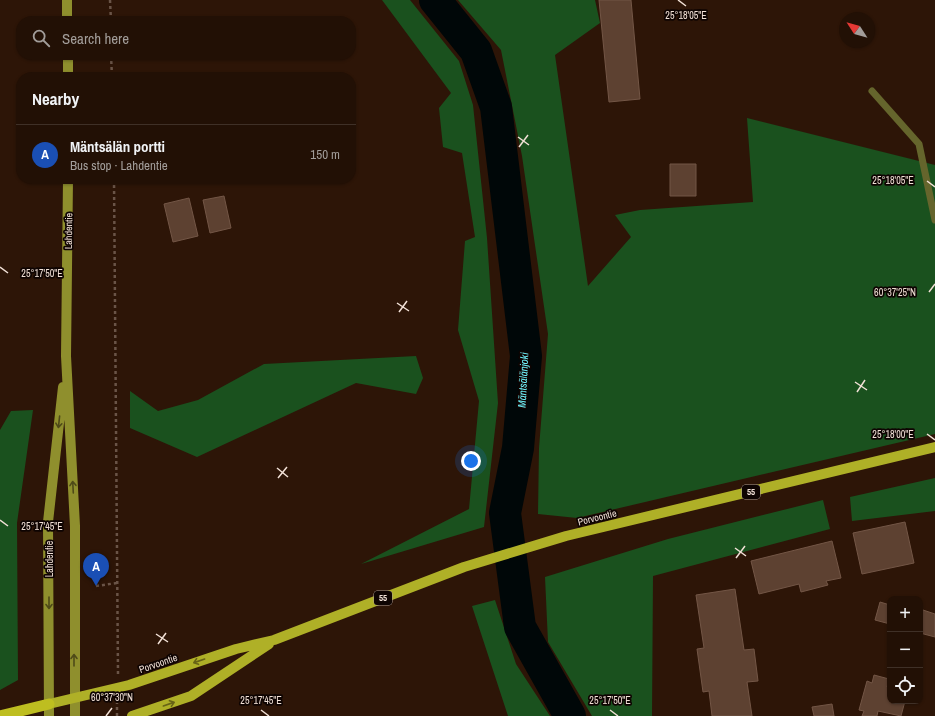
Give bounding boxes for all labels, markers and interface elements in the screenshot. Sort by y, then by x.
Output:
text: 25°18'05"E [665,9,707,22]
north arrow [839,12,875,48]
search box [16,16,356,60]
icon: search [30,27,52,49]
text: Search here [62,28,129,49]
text: Nearby [32,87,79,110]
text: Mäntsälän portti [70,136,165,157]
text: A [41,146,49,163]
text: 150 m [310,146,340,163]
text: Bus stop · Lahdentie [70,157,168,174]
text: 25°18'05"E [872,174,914,187]
street label: Lahdentie [62,212,75,249]
text: 25°17'50"E [21,267,63,280]
text: 60°37'25"N [874,286,916,299]
water label: Mäntsälänjoki [515,351,531,408]
one-way arrow [55,415,63,428]
text: 25°18'00"E [872,428,914,441]
your location [461,451,481,471]
one-way arrow [69,481,77,494]
road number: 55 [742,485,760,499]
street label: Porvoontie [576,506,618,529]
text: 25°17'45"E [21,520,63,533]
street label: Lahdentie [43,540,56,577]
pin: A [83,553,109,586]
road number: 55 [374,591,392,605]
one-way arrow [45,596,53,609]
map controls [887,596,923,704]
button: + [887,596,923,632]
button: − [887,632,923,668]
street label: Porvoontie [137,651,179,676]
one-way arrow [70,654,78,667]
one-way arrow [194,658,206,666]
button: locate [887,668,923,704]
text: 60°37'30"N [91,691,133,704]
text: 25°17'45"E [240,694,282,707]
text: 25°17'50"E [589,694,631,707]
one-way arrow [163,699,175,707]

